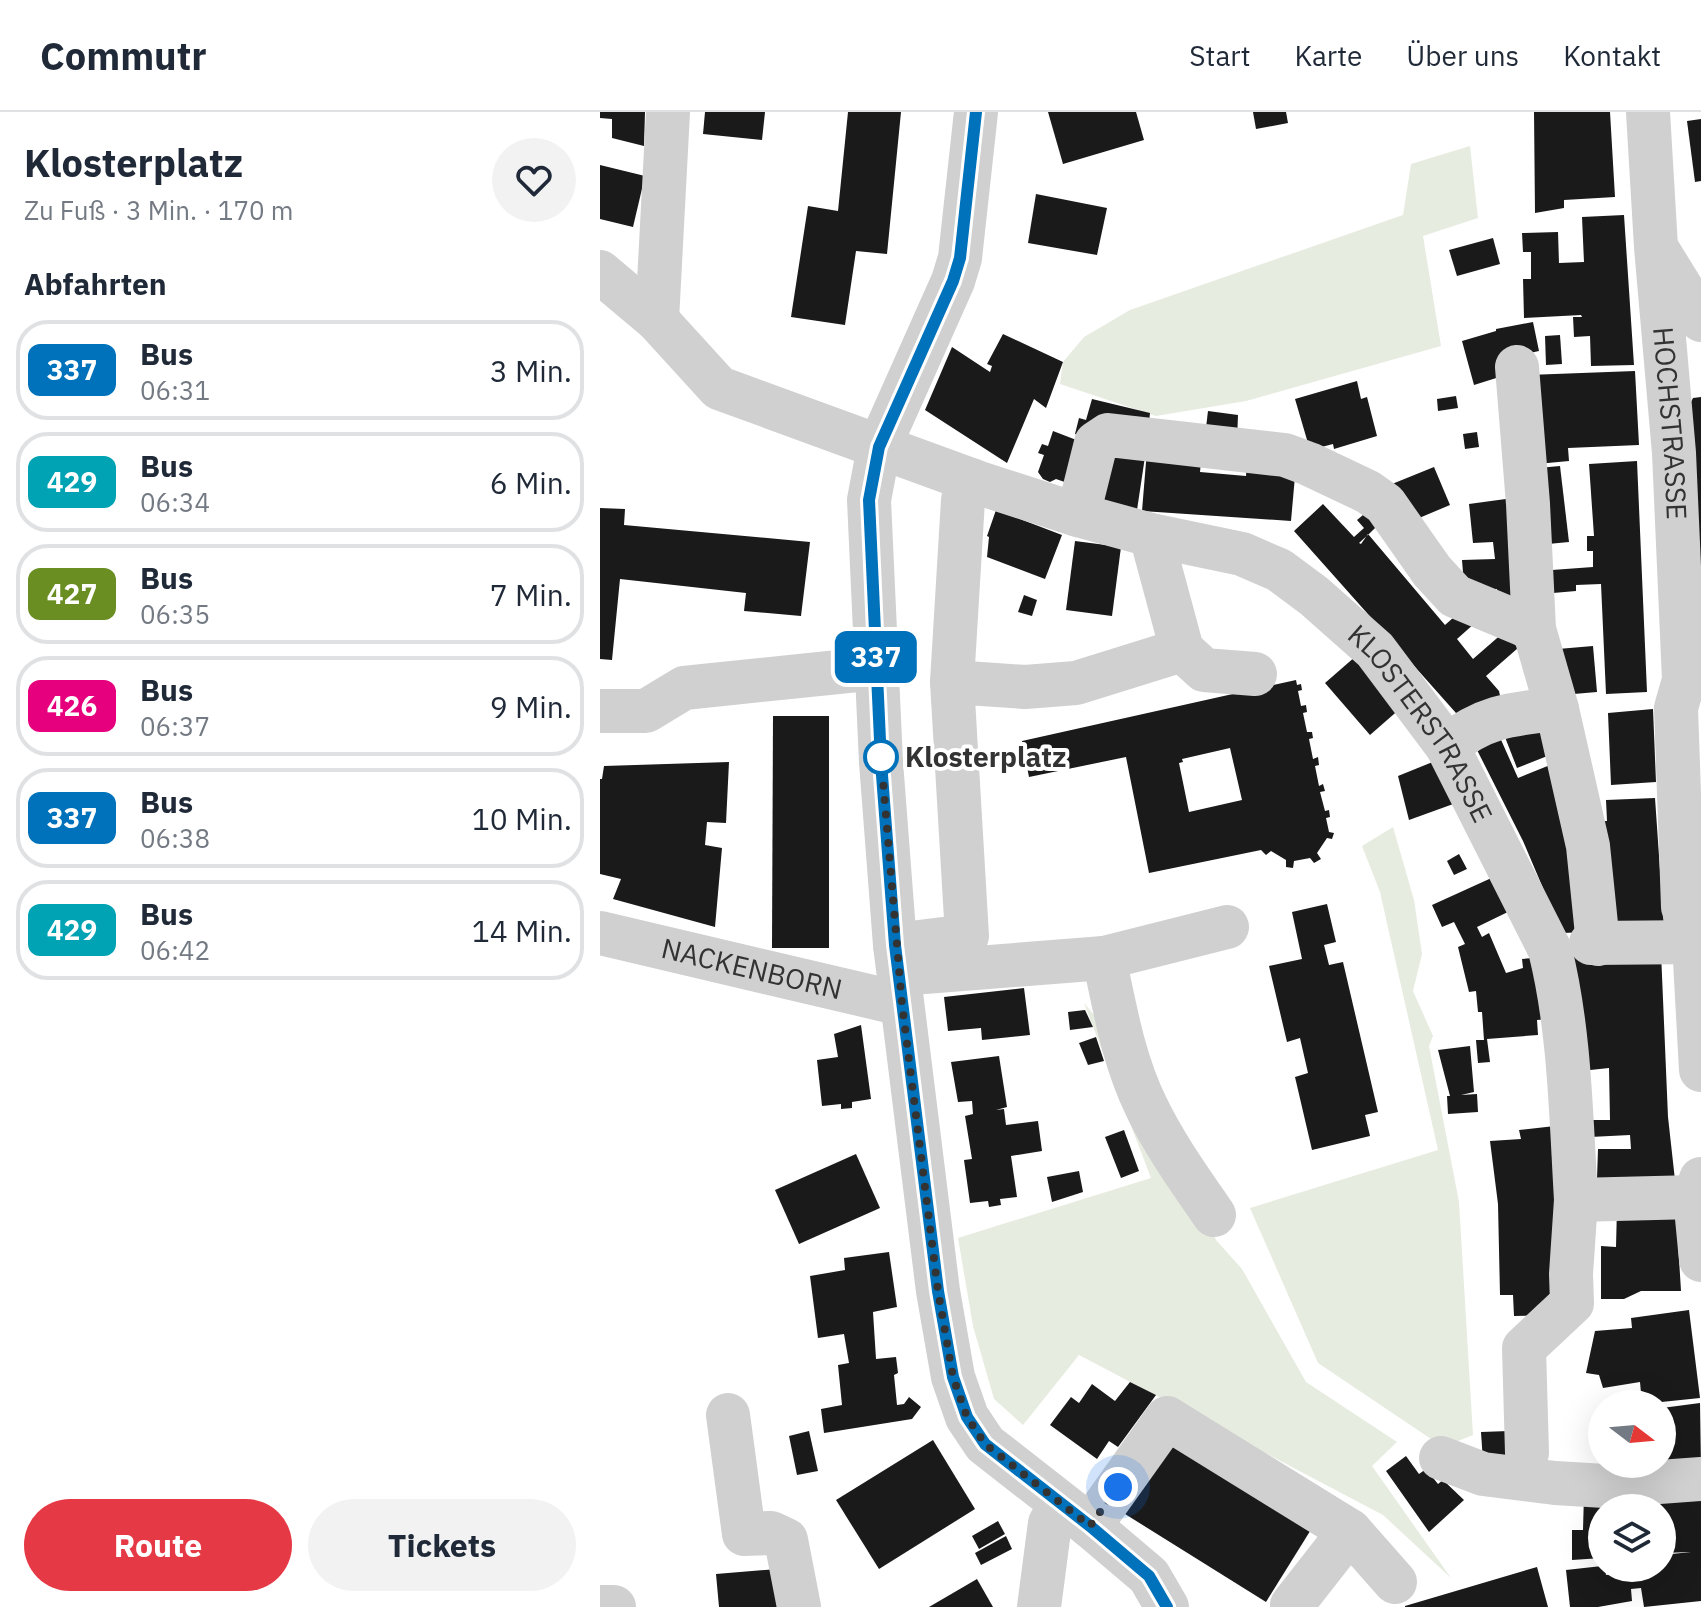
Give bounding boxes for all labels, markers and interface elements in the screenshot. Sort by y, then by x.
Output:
text: Commutr [40,31,207,80]
text: Start [1189,37,1251,74]
text: Karte [1295,37,1362,74]
text: Über uns [1406,37,1519,74]
text: Kontakt [1563,37,1661,74]
text: Klosterplatz [24,138,243,187]
button: heart [492,138,576,222]
text: Zu Fuß · 3 Min. · 170 m [24,193,293,227]
text: Abfahrten [24,264,167,303]
street label: HOCHSTRASSE [1645,325,1696,520]
text: Bus [140,334,193,373]
text: 337 [47,351,97,388]
text: 3 Min. [490,351,572,390]
text: 06:31 [140,373,210,407]
text: Bus [140,446,193,485]
text: 429 [47,463,97,500]
text: 6 Min. [490,463,572,502]
text: 06:34 [140,485,210,519]
text: Bus [140,558,193,597]
text: 427 [47,575,97,612]
text: 7 Min. [490,575,572,614]
text: 06:35 [140,597,210,631]
street label: KLOSTERSTRASSE [1341,616,1501,828]
line badge: 337 [830,631,922,683]
text: 337 [851,638,901,675]
text: Bus [140,670,193,709]
text: 426 [47,687,97,724]
text: 9 Min. [490,687,572,726]
text: 06:37 [140,709,210,743]
place label: Klosterplatz [905,738,1067,775]
marker: Klosterplatz [864,740,898,774]
text: Bus [140,782,193,821]
text: 337 [47,799,97,836]
text: 10 Min. [472,799,572,838]
text: 06:38 [140,821,210,855]
text: Bus [140,894,193,933]
text: 429 [47,911,97,948]
text: 14 Min. [472,911,572,950]
street label: NACKENBORN [658,929,846,1007]
text: 06:42 [140,933,210,967]
north arrow [1588,1390,1676,1478]
map controls [1588,1390,1676,1582]
your location [1098,1467,1138,1507]
button: layers [1588,1494,1676,1582]
button: Route [24,1499,292,1591]
button: Tickets [308,1499,576,1591]

